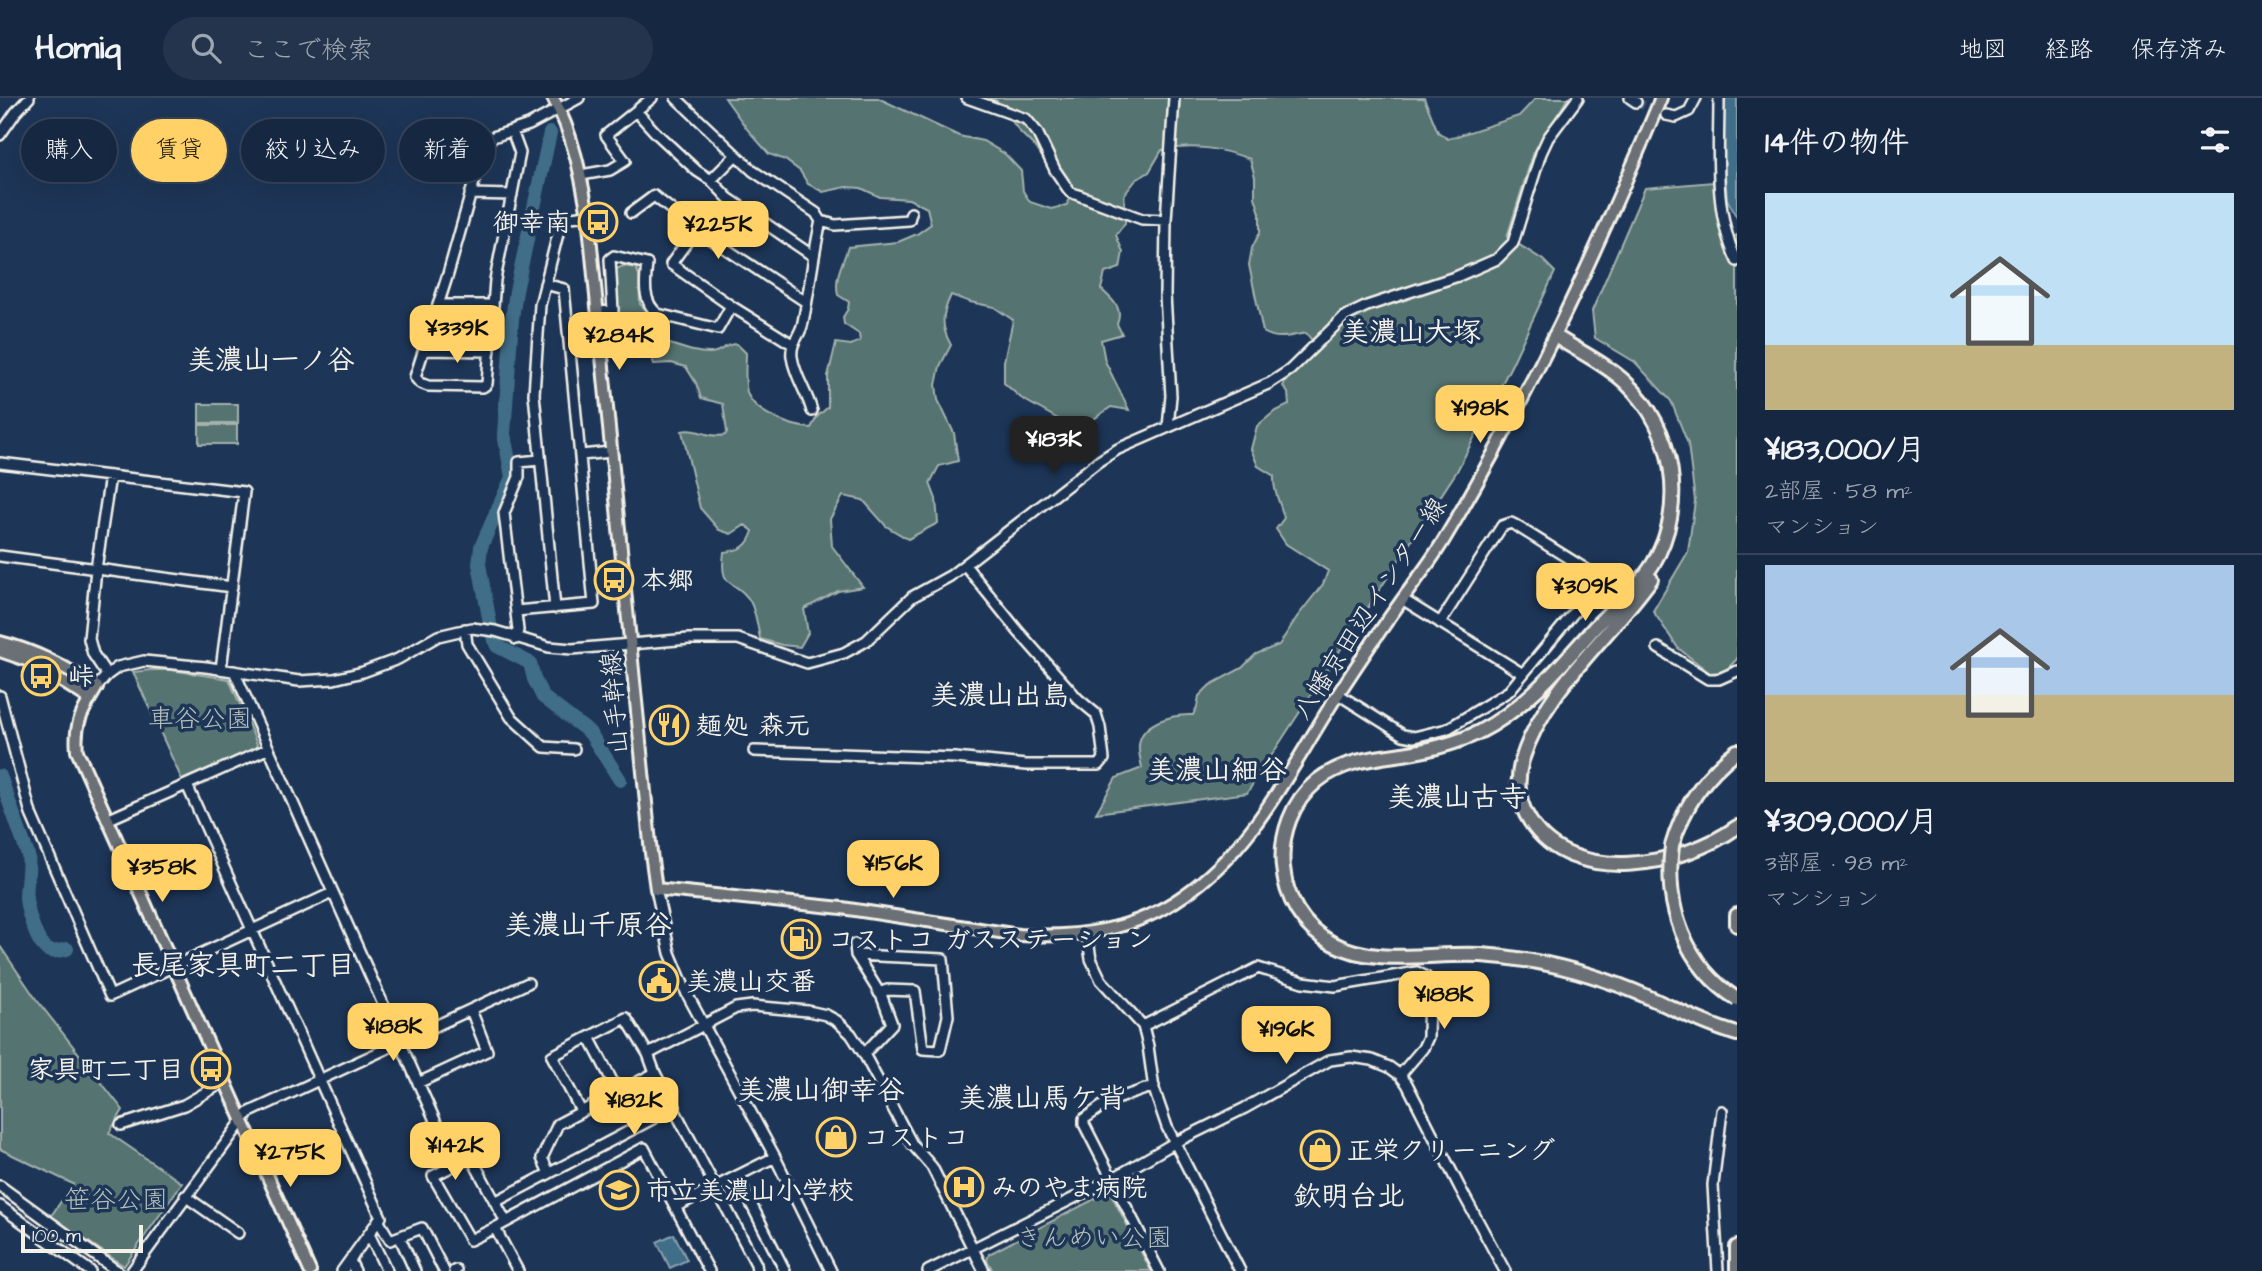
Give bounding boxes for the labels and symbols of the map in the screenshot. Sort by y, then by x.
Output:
bus stop icon: 御幸南 [577,201,619,243]
pin: ¥225K [669,202,767,261]
place label: 御幸南 [493,205,571,241]
pin: ¥339K [408,306,506,365]
pin: ¥284K [570,313,668,372]
district label: 美濃山大塚 [1341,313,1481,352]
district label: 美濃山一ノ谷 [187,341,355,380]
pin: ¥198K [1431,386,1529,445]
pin: ¥183K [1005,416,1103,476]
street label: 八幡京田辺インター線 [1284,490,1455,727]
bus stop icon: 本郷 [593,559,635,601]
place label: 本郷 [641,563,693,599]
pin: ¥309K [1536,564,1634,623]
street label: 山手幹線 [593,650,637,756]
bus stop icon: 峠 [20,655,62,697]
place label: 峠 [68,659,94,695]
district label: 美濃山出島 [930,676,1070,715]
park label: 車谷公園 [148,701,252,737]
restaurant icon: 麺処 森元 [648,704,690,746]
place label: 麺処 森元 [696,708,810,744]
district label: 美濃山細谷 [1147,751,1287,790]
district label: 美濃山古寺 [1387,778,1527,817]
pin: ¥156K [844,840,942,900]
pin: ¥358K [113,844,211,904]
district label: 美濃山千原谷 [504,906,672,945]
fuel station icon: コストコ ガスステーション [780,918,822,960]
place label: コストコ ガスステーション [828,922,1153,958]
district label: 長尾家具町二丁目 [131,946,355,985]
public building icon: 美濃山交番 [638,960,680,1002]
place label: 美濃山交番 [686,964,816,1000]
pin: ¥188K [1395,972,1493,1031]
pin: ¥188K [344,1004,442,1063]
pin: ¥196K [1237,1006,1335,1066]
bus stop icon: 家具町二丁目 [190,1048,232,1090]
place label: 家具町二丁目 [28,1052,184,1088]
district label: 美濃山御幸谷 [737,1071,905,1110]
pin: ¥182K [585,1077,683,1137]
district label: 美濃山馬ケ背 [958,1079,1126,1118]
shop icon: コストコ [815,1116,857,1158]
place label: コストコ [863,1120,969,1156]
pin: ¥142K [406,1122,504,1182]
shop icon: 正栄クリーニング [1299,1129,1341,1171]
pin: ¥275K [241,1130,339,1189]
place label: 正栄クリーニング [1347,1133,1555,1169]
hospital icon: みのやま病院 [943,1166,985,1208]
school or university icon: 市立美濃山小学校 [598,1169,640,1211]
place label: みのやま病院 [991,1170,1147,1206]
place label: 市立美濃山小学校 [646,1173,854,1209]
district label: 欽明台北 [1293,1177,1405,1216]
park label: 笹谷公園 [64,1182,168,1218]
park label: きんめい公園 [1016,1220,1172,1256]
scale bar [21,1222,144,1254]

